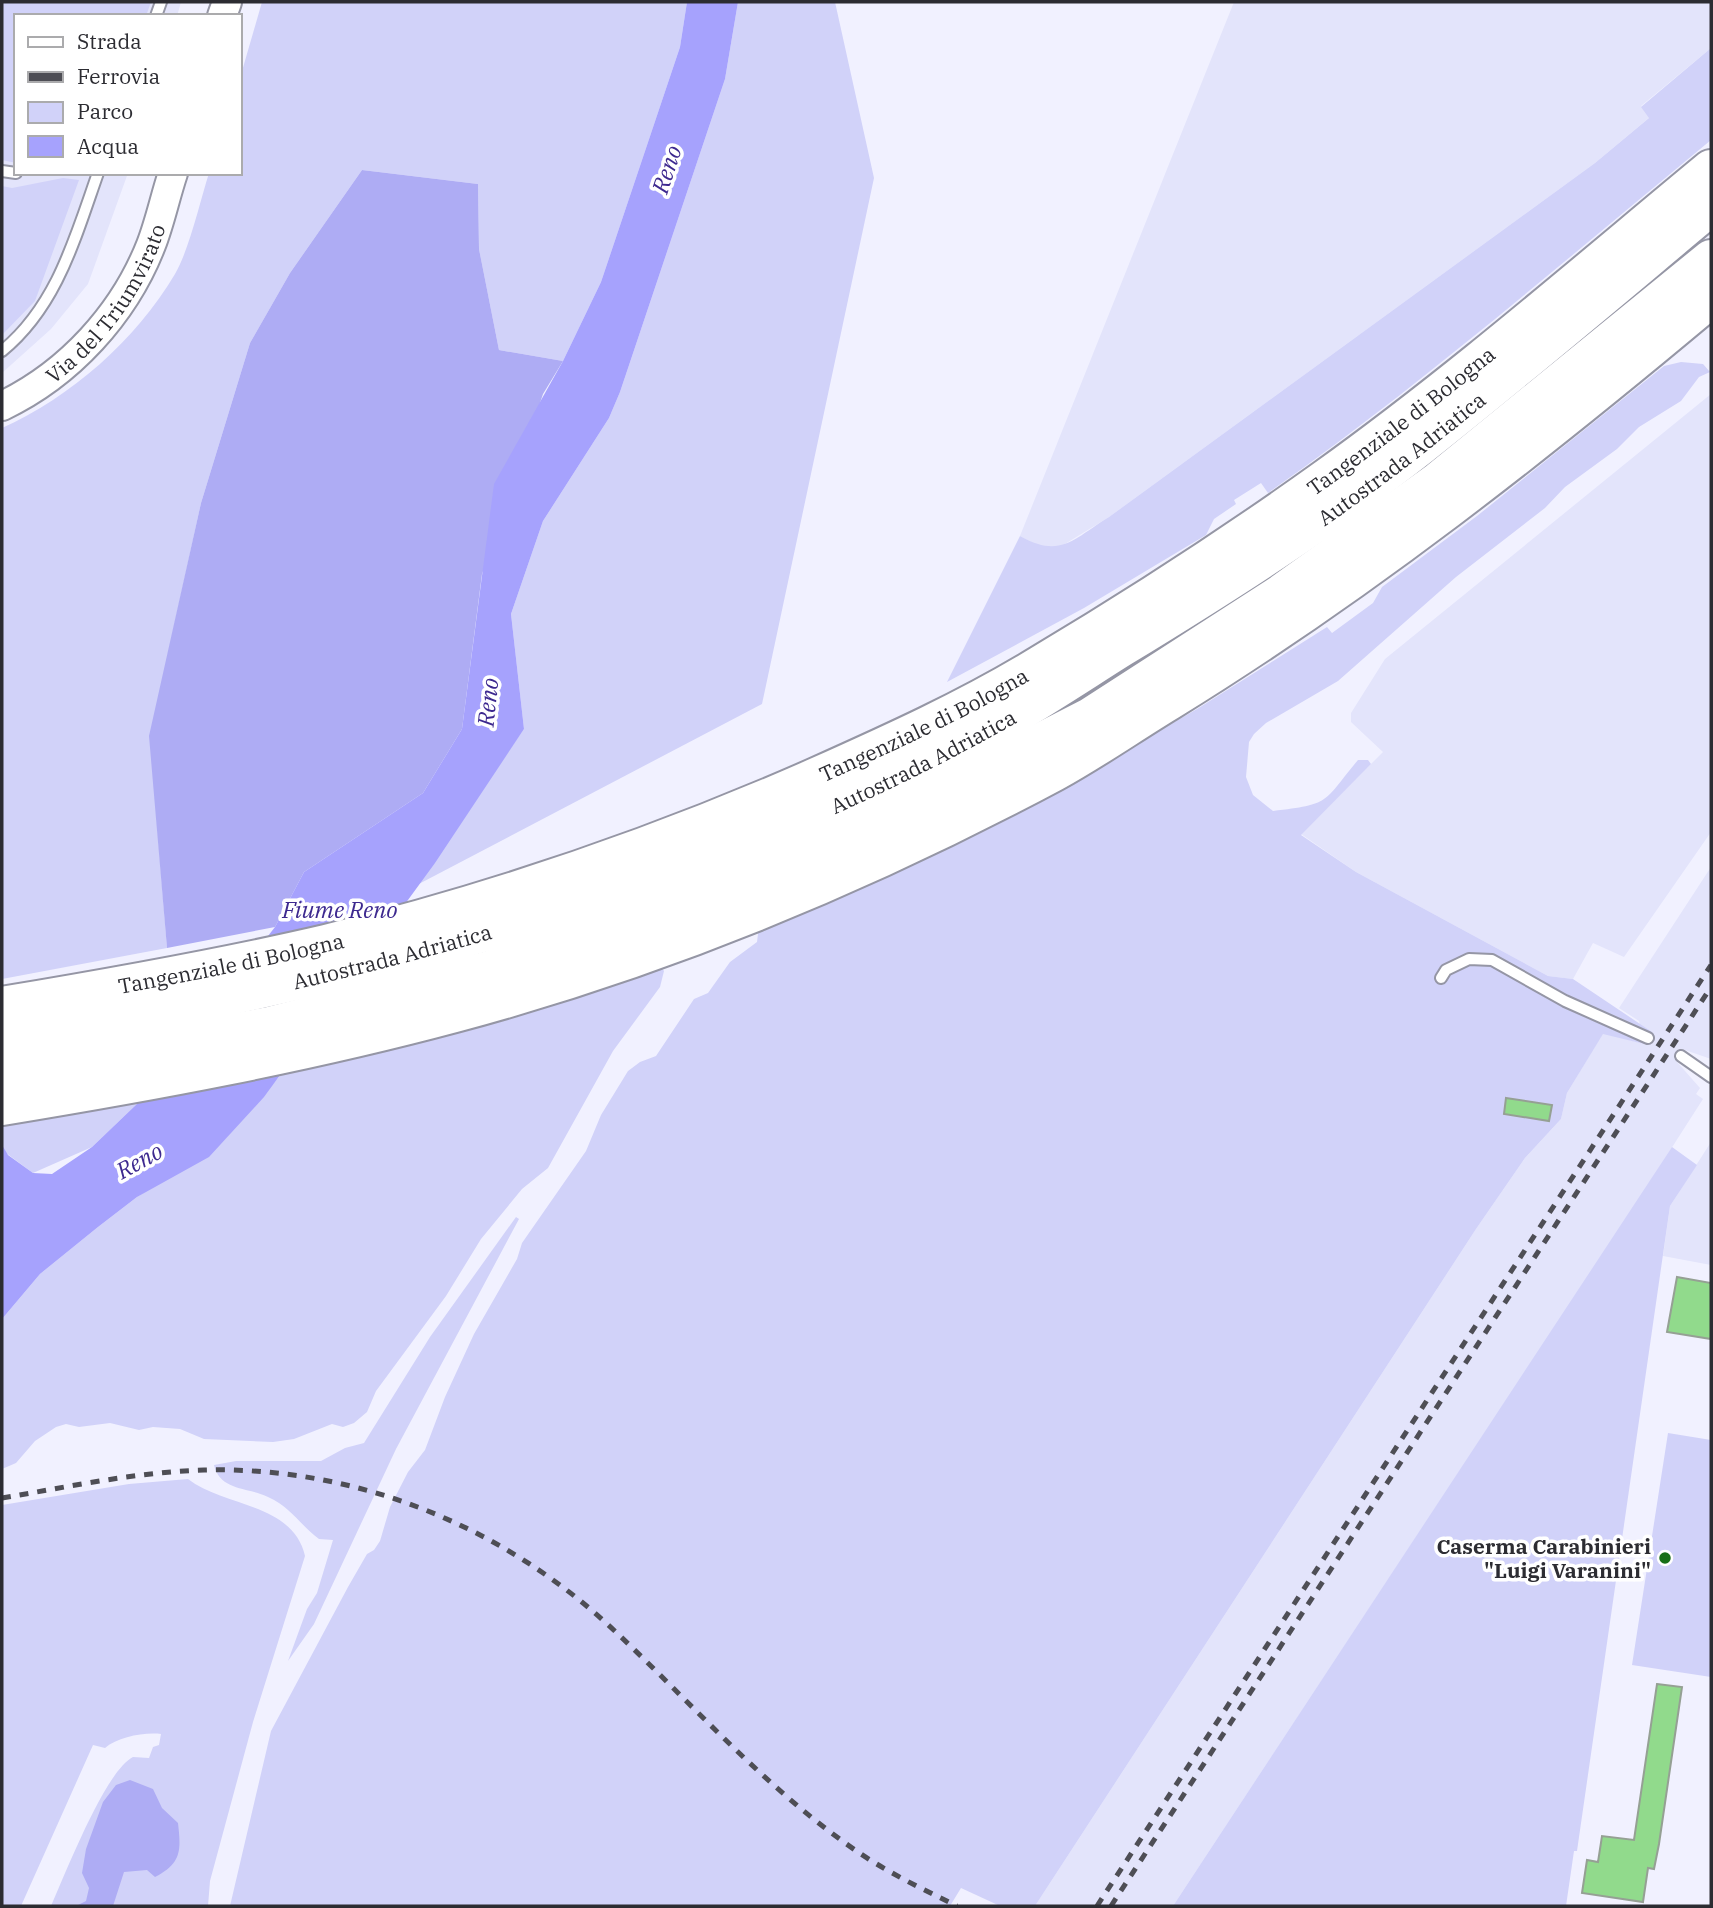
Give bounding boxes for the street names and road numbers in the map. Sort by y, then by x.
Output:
street label: Via del Triumvirato [40,220,171,389]
street label: Tangenziale di Bologna [1301,340,1501,502]
street label: Autostrada Adriatica [1312,385,1491,532]
street label: Tangenziale di Bologna [815,661,1033,788]
street label: Autostrada Adriatica [826,703,1021,820]
street label: Autostrada Adriatica [290,917,495,995]
street label: Tangenziale di Bologna [116,926,347,1000]

